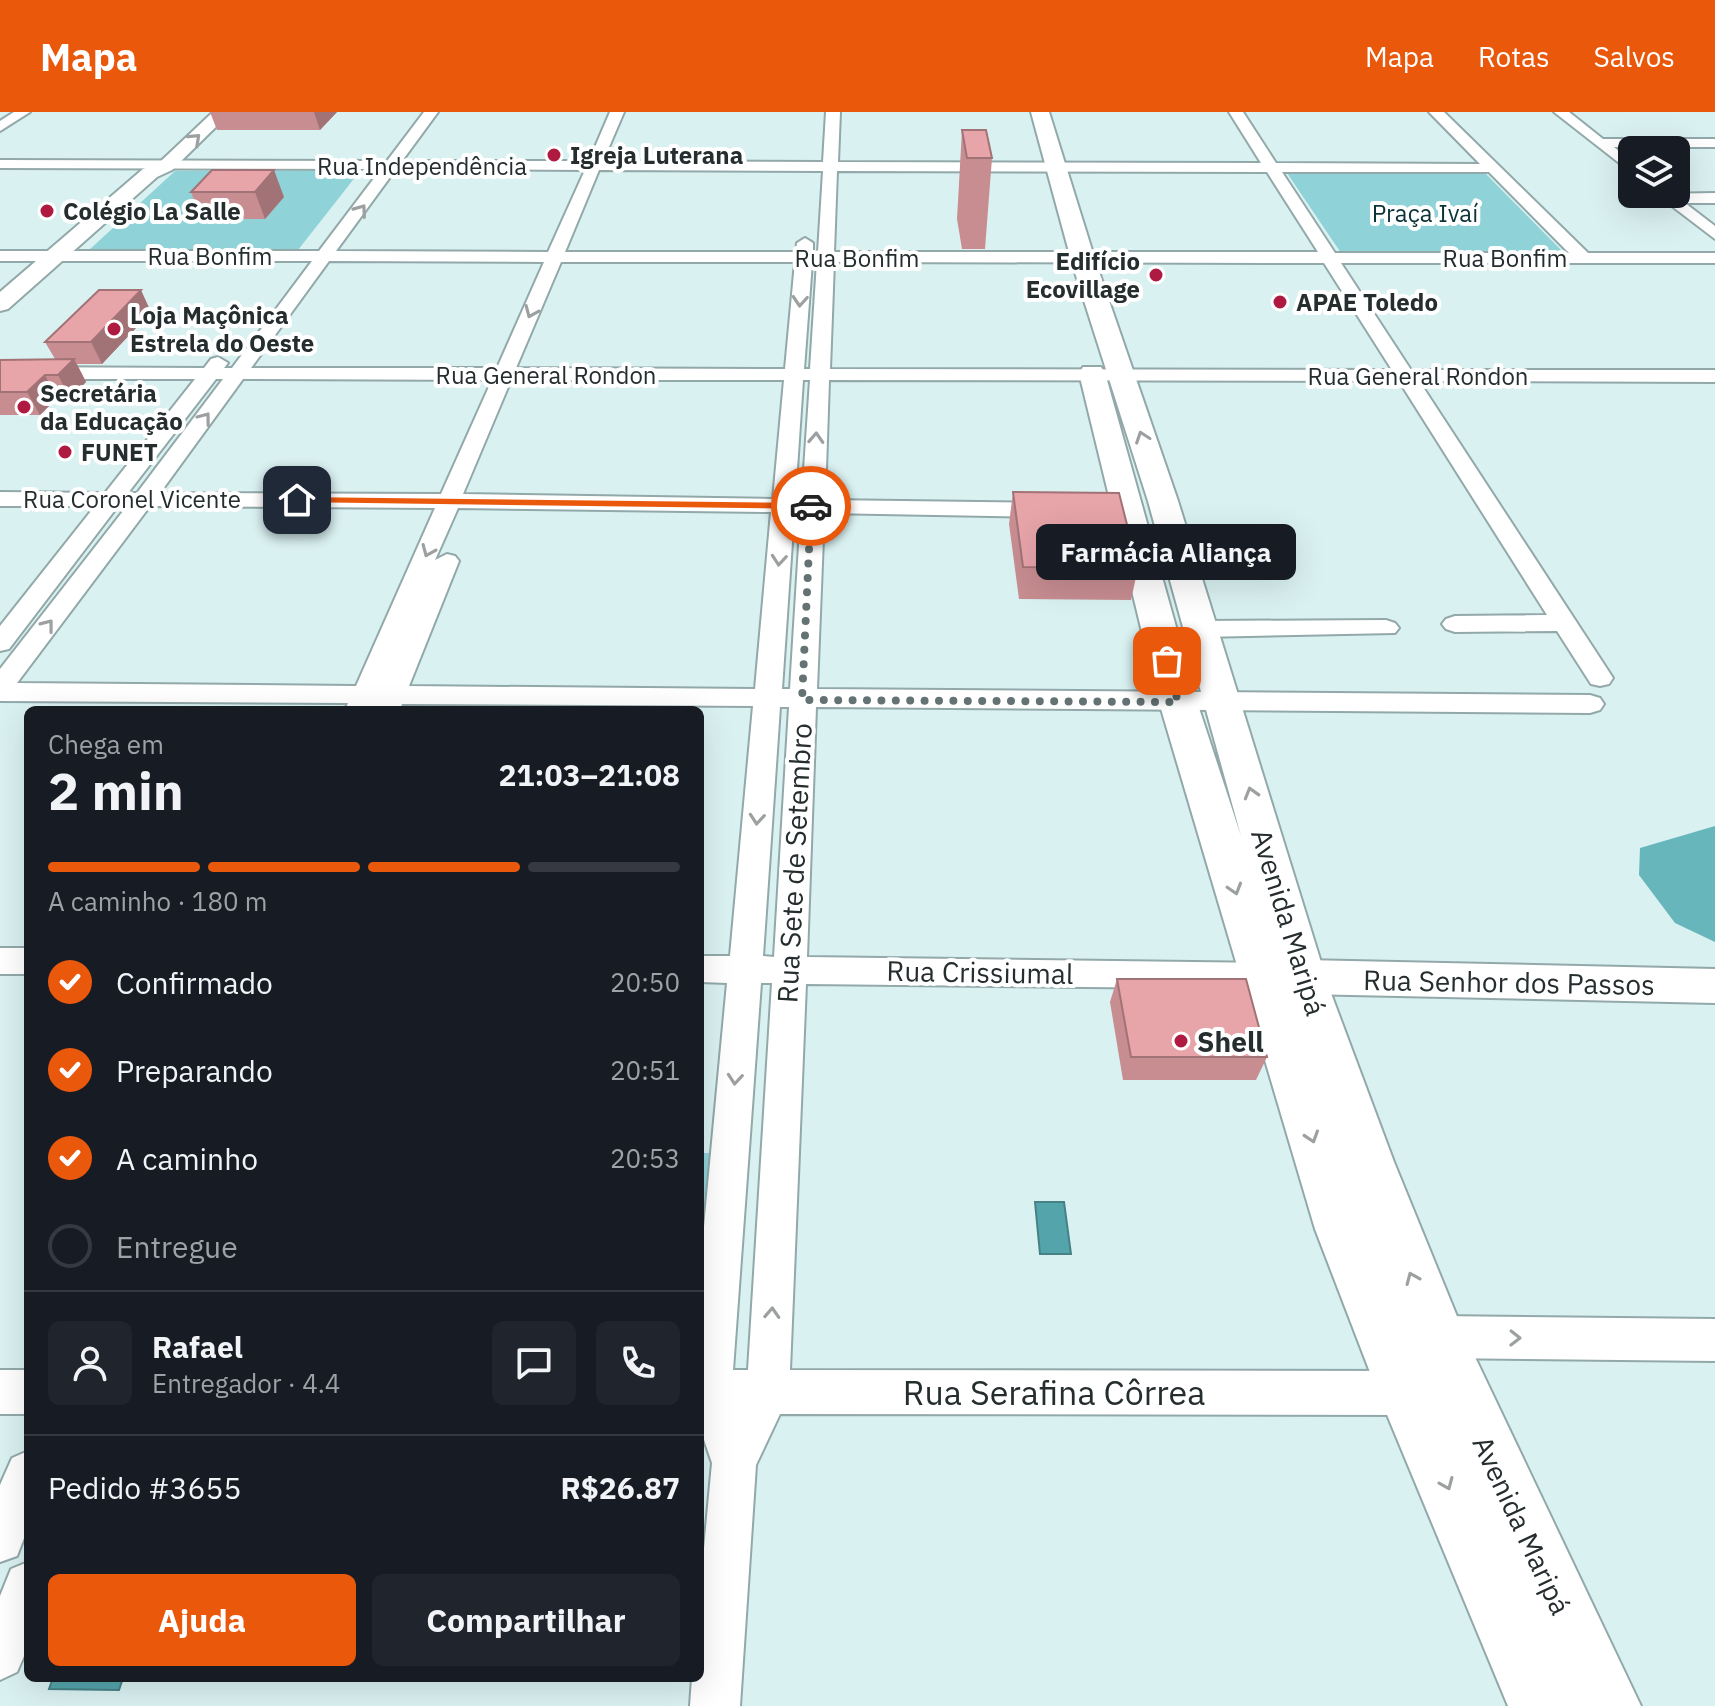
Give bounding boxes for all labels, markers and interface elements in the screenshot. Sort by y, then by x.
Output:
text: Mapa [40,32,137,81]
text: Mapa [1365,38,1434,75]
text: Rotas [1478,38,1550,75]
text: Salvos [1594,38,1675,75]
one-way arrow [185,134,200,148]
map controls [1618,136,1690,208]
button: layers [1618,136,1690,208]
place label: Igreja Luterana [570,139,743,171]
marker: Igreja Luterana [545,146,563,164]
street label: Rua Independência [317,150,527,182]
place label: Colégio La Salle [63,195,241,227]
park label: Praça Ivaí [1372,197,1478,229]
marker: Colégio La Salle [38,202,56,220]
one-way arrow [351,204,366,219]
street label: Rua Bonfim [148,240,272,272]
street label: Rua Bonfim [795,242,919,274]
street label: Rua Bonfim [1443,242,1567,274]
place label: Edifício Ecovillage [1026,245,1140,305]
marker: Edifício Ecovillage [1147,266,1165,284]
place label: APAE Toledo [1296,286,1438,318]
marker: APAE Toledo [1271,293,1289,311]
one-way arrow [792,295,809,308]
place label: Loja Maçônica Estrela do Oeste [130,299,314,359]
one-way arrow [524,304,540,318]
marker: Loja Maçônica Estrela do Oeste [105,320,123,338]
street label: Rua General Rondon [436,359,656,391]
street label: Rua General Rondon [1308,360,1528,392]
place label: Secretária da Educação [40,377,183,437]
marker: Secretária da Educação [15,398,33,416]
one-way arrow [195,412,210,427]
one-way arrow [807,431,824,444]
one-way arrow [1135,431,1151,445]
place label: FUNET [81,436,158,468]
marker: FUNET [56,443,74,461]
pin [263,466,331,534]
courier [771,466,851,546]
icon: home [275,478,319,522]
street label: Rua Coronel Vicente [23,483,241,515]
icon: car [789,484,833,528]
callout: Farmácia Aliança [1037,525,1297,581]
text: Farmácia Aliança [1061,535,1271,569]
one-way arrow [421,543,437,557]
one-way arrow [770,554,787,567]
one-way arrow [38,619,52,634]
pin [1133,627,1201,695]
icon: bag [1145,639,1189,683]
street label: Rua Sete de Setembro [768,722,820,1004]
text: Chega em [48,727,164,761]
text: 21:03–21:08 [499,755,680,794]
text: 2 min [48,757,184,824]
one-way arrow [1244,786,1260,800]
one-way arrow [749,813,766,826]
street label: Avenida Maripá [1243,824,1335,1020]
one-way arrow [1225,881,1241,895]
text: A caminho · 180 m [48,884,267,918]
street label: Rua Crissiumal [886,952,1074,992]
icon: check [48,960,92,1004]
street label: Rua Senhor dos Passos [1363,961,1655,1003]
text: Confirmado [116,963,273,1002]
text: 20:50 [610,965,680,999]
place label: Shell [1197,1023,1264,1060]
marker: Shell [1172,1032,1190,1050]
icon: check [48,1048,92,1092]
text: Preparando [116,1051,273,1090]
text: 20:51 [610,1053,680,1087]
one-way arrow [727,1072,744,1085]
one-way arrow [1302,1130,1318,1144]
icon: check [48,1136,92,1180]
text: A caminho [116,1139,258,1178]
text: 20:53 [610,1141,680,1175]
text: Entregue [116,1227,238,1266]
one-way arrow [1406,1272,1422,1286]
one-way arrow [764,1306,781,1319]
button: person [48,1321,132,1405]
button: chat [492,1321,576,1405]
button: phone [596,1321,680,1405]
text: Rafael [152,1327,243,1366]
one-way arrow [1509,1329,1522,1347]
text: Entregador · 4.4 [152,1366,340,1400]
street label: Rua Serafina Côrrea [903,1370,1205,1414]
street label: Avenida Maripá [1464,1430,1580,1620]
text: Pedido #3655 [48,1468,242,1507]
text: R$26.87 [560,1468,680,1507]
one-way arrow [1437,1475,1453,1490]
button: Ajuda [48,1574,356,1666]
button: Compartilhar [372,1574,680,1666]

